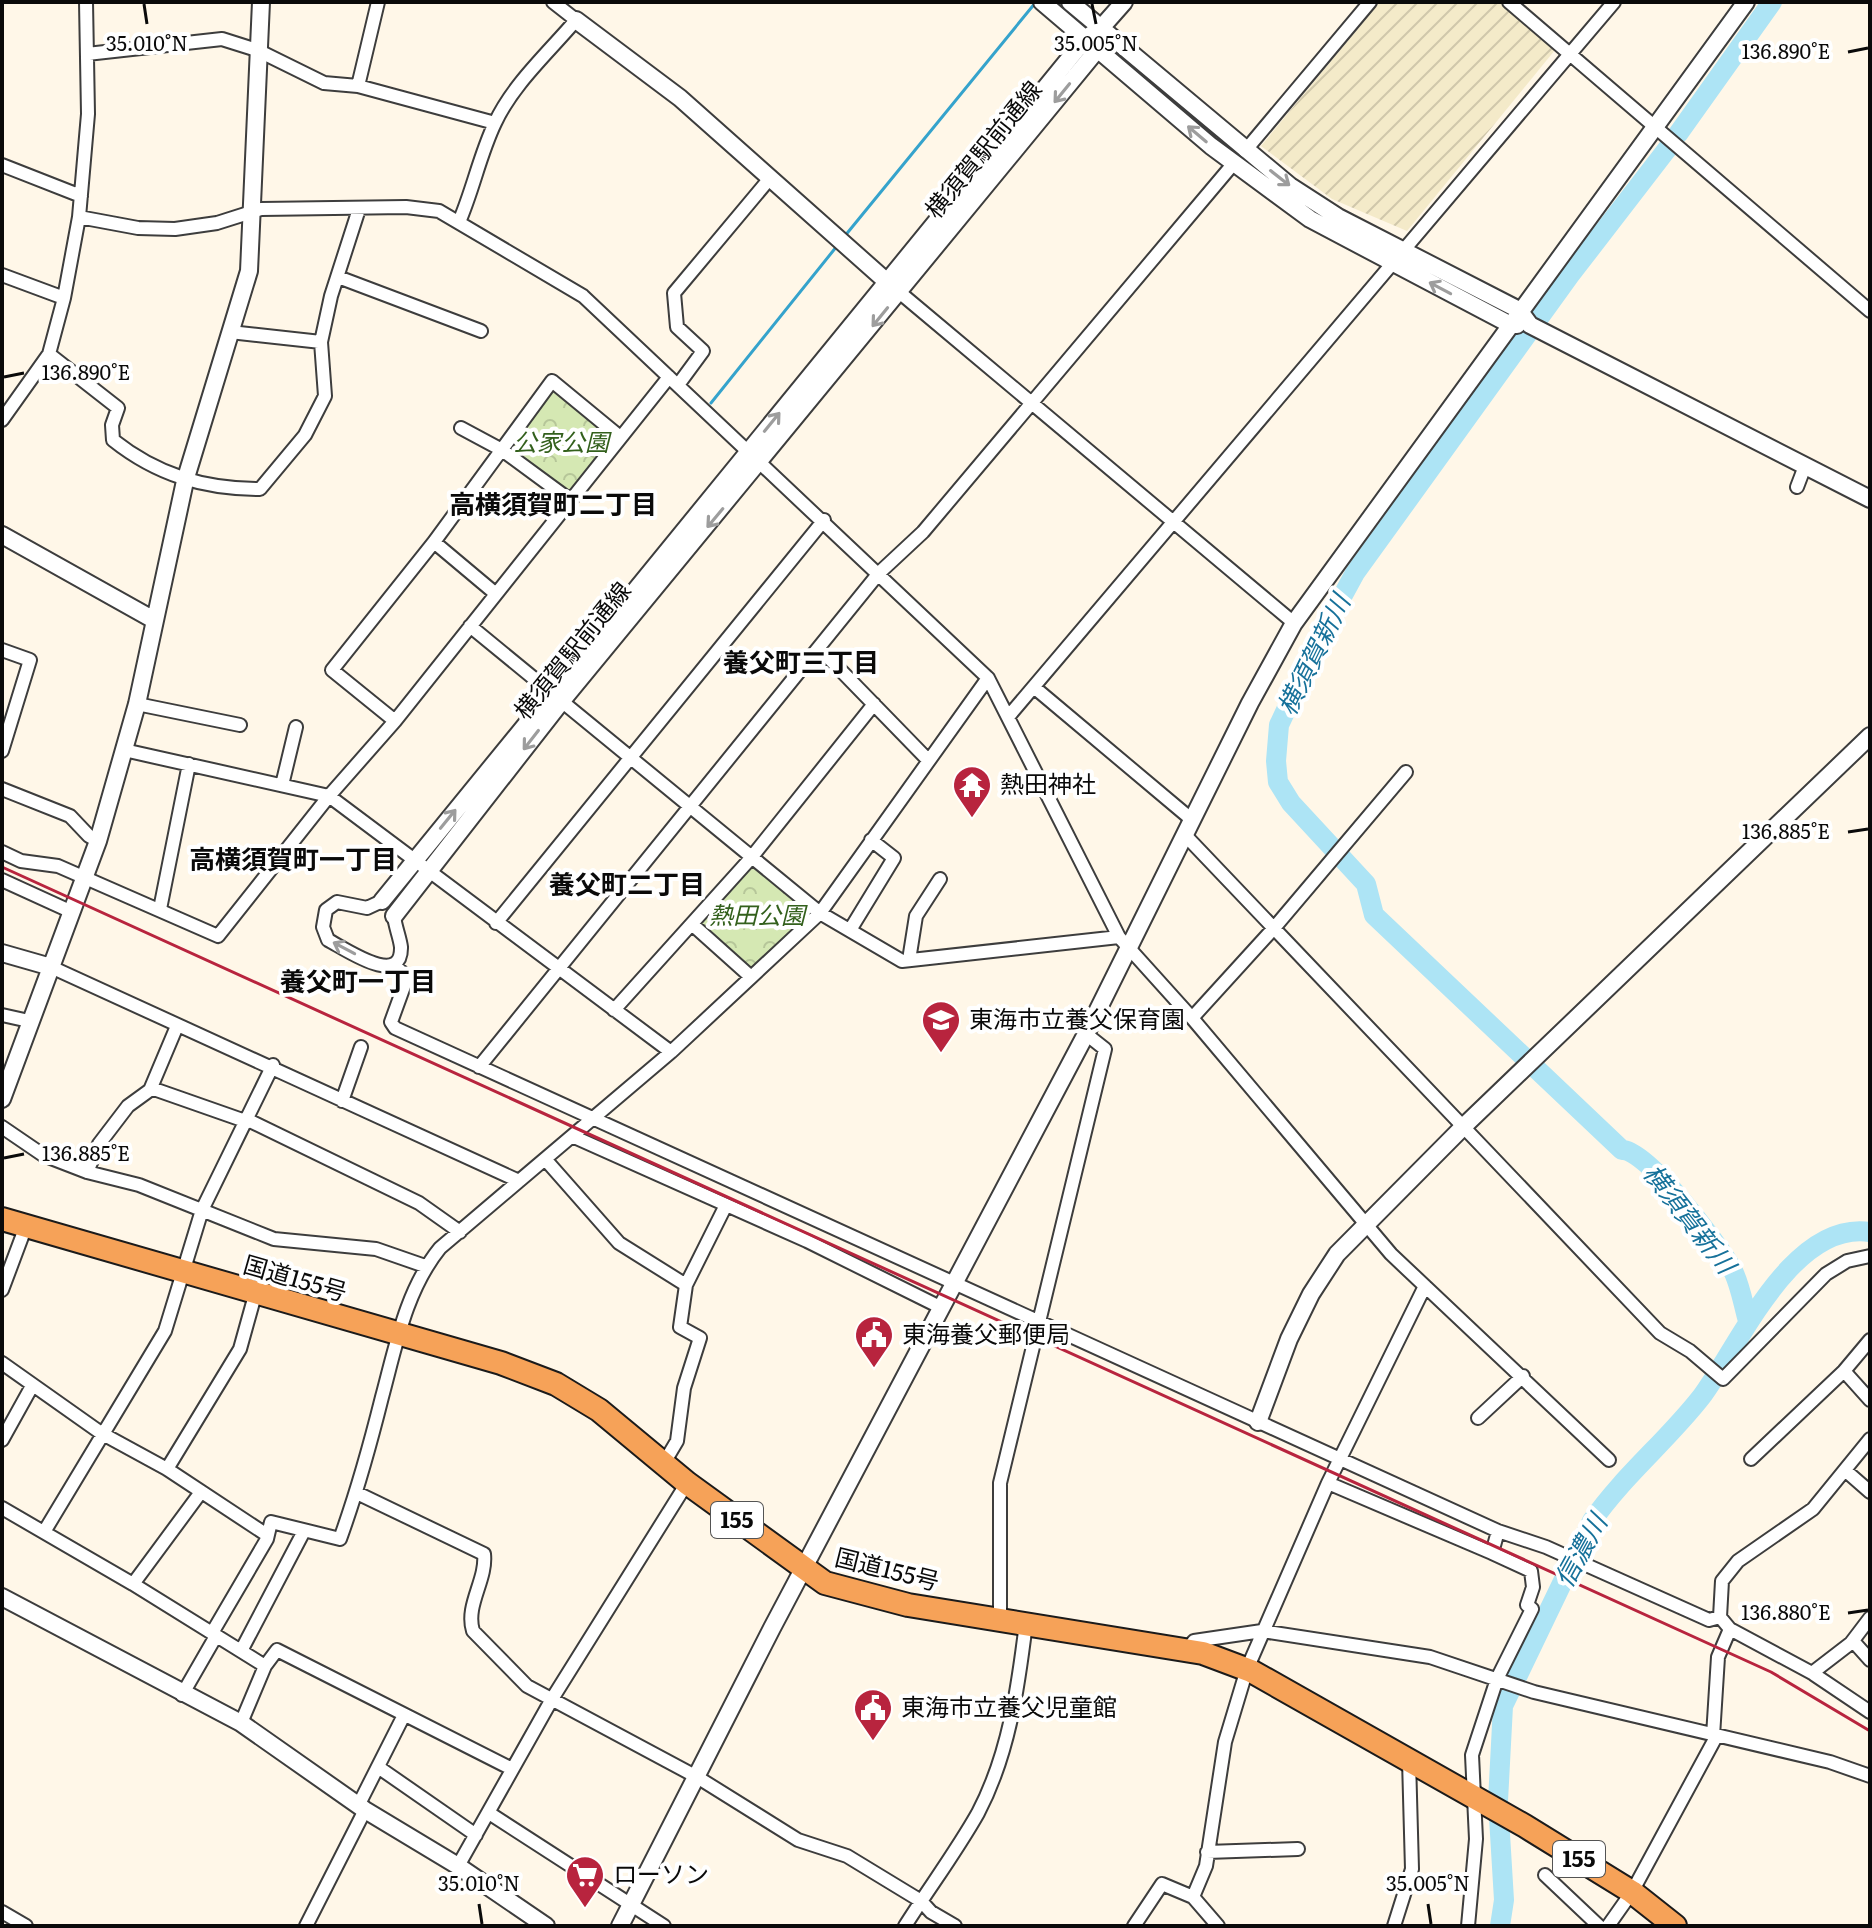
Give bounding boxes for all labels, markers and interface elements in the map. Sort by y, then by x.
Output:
text: 35.010°N [106,27,188,57]
text: 35.005°N [1054,27,1138,57]
text: 136.890°E [1742,35,1830,65]
street label: 横須賀駅前通線 [916,72,1049,225]
one-way arrow [1053,83,1071,103]
one-way arrow [1187,125,1208,143]
one-way arrow [1269,170,1290,187]
one-way arrow [1428,279,1452,295]
one-way arrow [871,306,889,327]
text: 136.890°E [42,356,130,386]
one-way arrow [763,412,781,433]
park label: 公家公園 [513,423,612,458]
district label: 高横須賀町二丁目 [449,483,657,522]
one-way arrow [706,507,724,528]
street label: 横須賀駅前通線 [505,573,638,726]
water label: 横須賀新川 [1266,584,1359,721]
district label: 養父町三丁目 [723,641,879,680]
one-way arrow [523,729,540,750]
temple icon: 熱田神社 [951,764,993,819]
place label: 熱田神社 [1000,765,1096,800]
one-way arrow [439,809,457,830]
text: 136.885°E [1742,815,1830,845]
district label: 高横須賀町一丁目 [189,838,397,877]
district label: 養父町二丁目 [549,863,705,902]
park label: 熱田公園 [709,896,808,931]
one-way arrow [333,940,357,956]
district label: 養父町一丁目 [280,960,436,999]
school or university icon: 東海市立養父保育園 [920,999,962,1054]
place label: 東海市立養父保育園 [969,1000,1185,1035]
text: 136.885°E [42,1137,130,1167]
water label: 横須賀新川 [1636,1154,1748,1283]
street label: 国道155号 [240,1245,352,1308]
public building icon: 東海養父郵便局 [853,1314,895,1369]
place label: 東海養父郵便局 [902,1315,1070,1350]
road number: 155 [711,1502,763,1538]
water label: 信濃川 [1543,1504,1616,1593]
street label: 国道155号 [832,1538,943,1597]
text: 136.880°E [1741,1596,1831,1626]
public building icon: 東海市立養父児童館 [852,1687,894,1742]
place label: 東海市立養父児童館 [901,1688,1117,1723]
road number: 155 [1553,1841,1605,1877]
supermarket icon: ローソン [564,1854,606,1909]
place label: ローソン [613,1855,709,1890]
text: 35.010°N [438,1867,520,1897]
text: 35.005°N [1386,1867,1470,1897]

